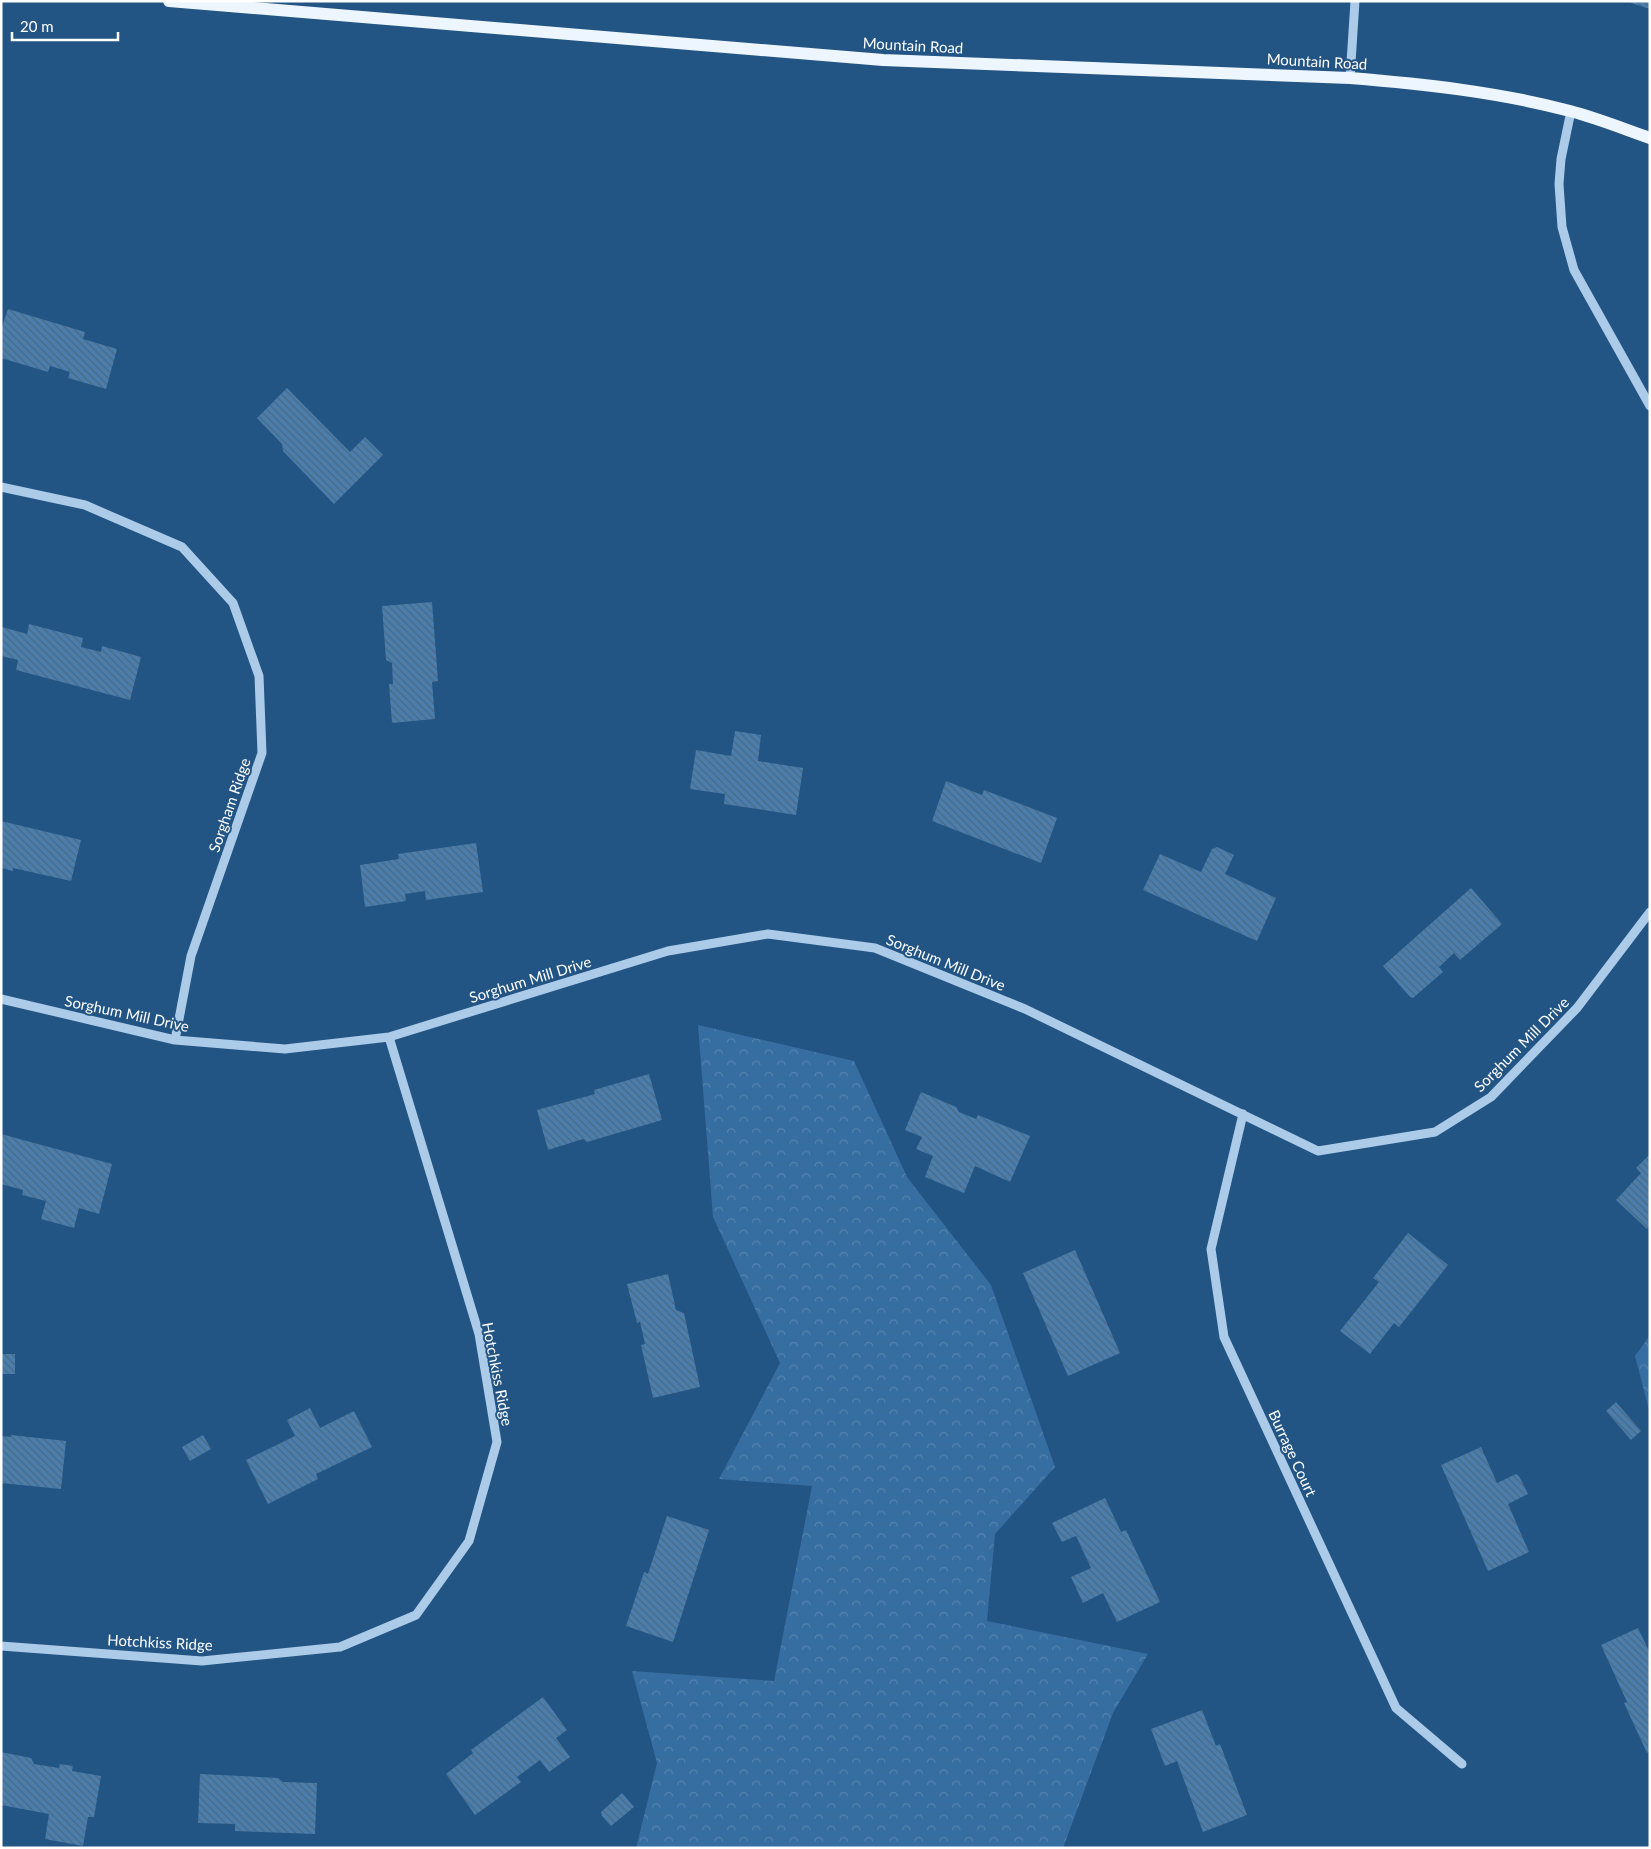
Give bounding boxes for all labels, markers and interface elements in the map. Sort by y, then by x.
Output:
scale bar [12,10,119,42]
text: 20 m [20,17,54,35]
street label: Mountain Road [862,33,964,57]
street label: Mountain Road [1266,49,1368,73]
street label: Sorgham Ridge [204,755,254,855]
street label: Sorghum Mill Drive [884,930,1008,994]
street label: Sorghum Mill Drive [467,952,593,1006]
street label: Sorghum Mill Drive [63,991,191,1035]
street label: Sorghum Mill Drive [1470,993,1572,1095]
street label: Hotchkiss Ridge [479,1321,517,1428]
street label: Burrage Court [1265,1407,1321,1500]
street label: Hotchkiss Ridge [107,1630,213,1654]

